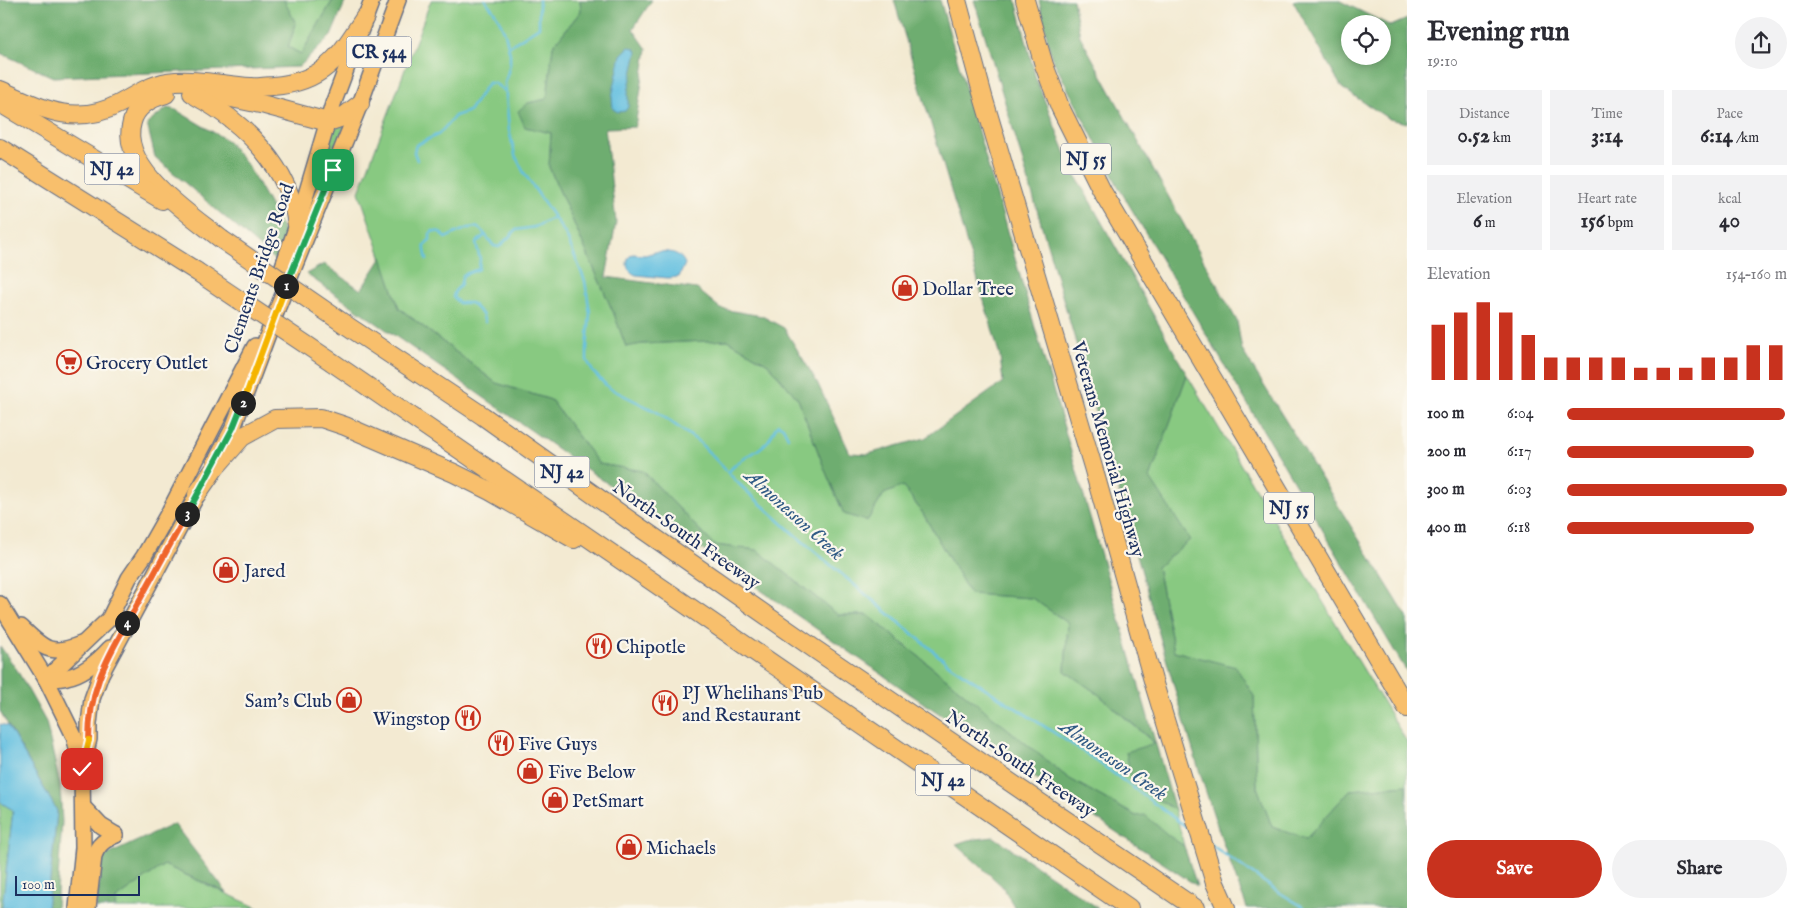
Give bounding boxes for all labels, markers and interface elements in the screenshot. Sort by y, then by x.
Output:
map controls [1341,15,1391,65]
button: locate [1341,15,1391,65]
text: Evening run [1427,15,1570,50]
button: share [1735,17,1787,69]
road number: CR 544 [346,36,412,68]
text: 19:10 [1427,52,1458,72]
text: Distance [1459,105,1510,123]
text: Time [1591,105,1623,123]
text: Pace [1716,105,1743,123]
text: 0.52 [1458,123,1490,150]
text: 3:14 [1591,123,1623,150]
text: 6:14 [1700,123,1733,150]
text: km [1490,129,1511,147]
text: /km [1733,129,1759,147]
road number: NJ 55 [1061,144,1111,174]
pin [312,149,354,191]
road number: NJ 42 [84,153,140,184]
icon: arrive [319,156,347,184]
street label: Clements Bridge Road [219,179,301,357]
text: Elevation [1457,190,1512,208]
text: Heart rate [1577,190,1637,208]
text: kcal [1718,190,1741,208]
text: 6 [1473,208,1482,235]
text: 156 [1580,208,1605,235]
text: 40 [1719,208,1740,235]
text: m [1482,214,1496,232]
text: bpm [1605,214,1634,232]
text: Elevation [1427,265,1490,285]
text: 154–160 m [1726,265,1787,285]
pin: 1 [274,274,298,298]
shop icon: Dollar Tree [892,275,918,301]
text: 1 [284,277,289,295]
place label: Dollar Tree [922,278,1014,302]
street label: Veterans Memorial Highway [1064,338,1150,561]
supermarket icon: Grocery Outlet [56,349,82,375]
place label: Grocery Outlet [86,352,209,376]
pin: 2 [230,390,256,416]
text: 2 [240,394,247,412]
text: 100 m [1427,404,1464,424]
text: 6:04 [1507,404,1534,424]
text: 200 m [1427,442,1466,462]
text: 6:17 [1507,442,1531,462]
road number: NJ 42 [534,457,590,488]
water label: Almonesson Creek [737,462,849,566]
street label: North-South Freeway [607,476,765,596]
text: 300 m [1427,480,1465,500]
text: 6:03 [1507,480,1532,500]
road number: NJ 55 [1264,492,1314,524]
pin: 3 [174,502,200,526]
text: 3 [185,505,190,523]
text: 400 m [1427,518,1466,538]
text: 6:18 [1507,518,1530,538]
shop icon: Jared [213,557,239,583]
place label: Jared [242,560,286,584]
pin: 4 [114,610,140,636]
text: 4 [124,614,131,632]
restaurant icon: Chipotle [586,633,612,659]
place label: Chipotle [616,636,686,660]
place label: PJ Whelihans Pub and Restaurant [682,682,823,728]
shop icon: Sam's Club [336,687,362,713]
place label: Sam's Club [245,690,332,714]
restaurant icon: PJ Whelihans Pub and Restaurant [652,690,678,716]
restaurant icon: Wingstop [455,705,481,731]
street label: North-South Freeway [941,706,1100,824]
place label: Wingstop [373,708,450,732]
water label: Almonesson Creek [1053,713,1172,806]
restaurant icon: Five Guys [488,730,514,756]
place label: Five Guys [518,733,597,757]
pin [61,748,103,790]
icon: check [68,755,96,783]
shop icon: Five Below [517,758,543,784]
place label: Five Below [548,761,636,785]
road number: NJ 42 [916,764,970,796]
shop icon: PetSmart [542,787,568,813]
place label: PetSmart [572,790,645,814]
shop icon: Michaels [616,834,642,860]
place label: Michaels [646,837,716,861]
button: Save [1427,840,1602,898]
button: Share [1612,840,1787,898]
scale bar [15,873,140,896]
text: 100 m [22,876,55,894]

